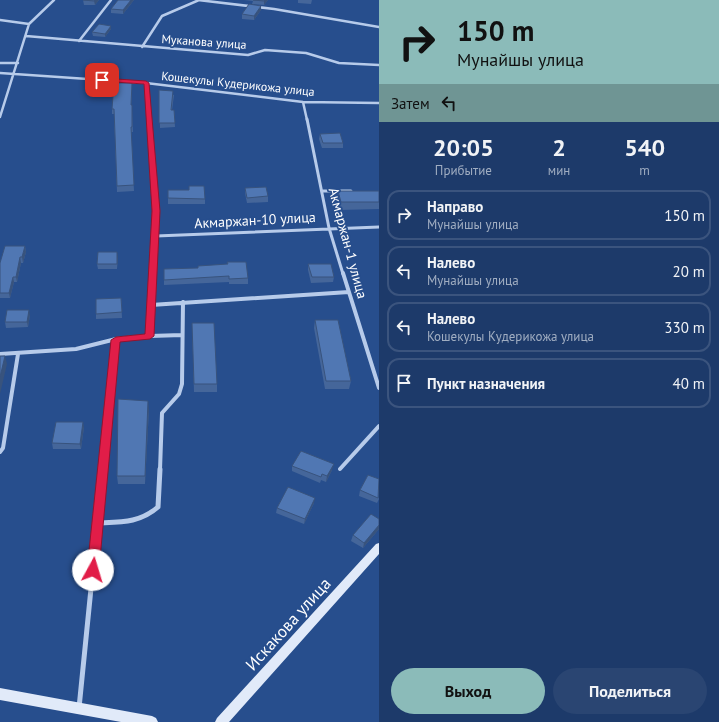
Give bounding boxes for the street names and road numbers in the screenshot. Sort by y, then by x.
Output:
street label: Муканова улица [161,31,247,52]
street label: Кошекулы Кудерикожа улица [161,68,316,99]
street label: Акмаржан-1 улица [325,186,371,300]
street label: Акмаржан-10 улица [194,208,316,232]
street label: Искакова улица [240,573,336,675]

